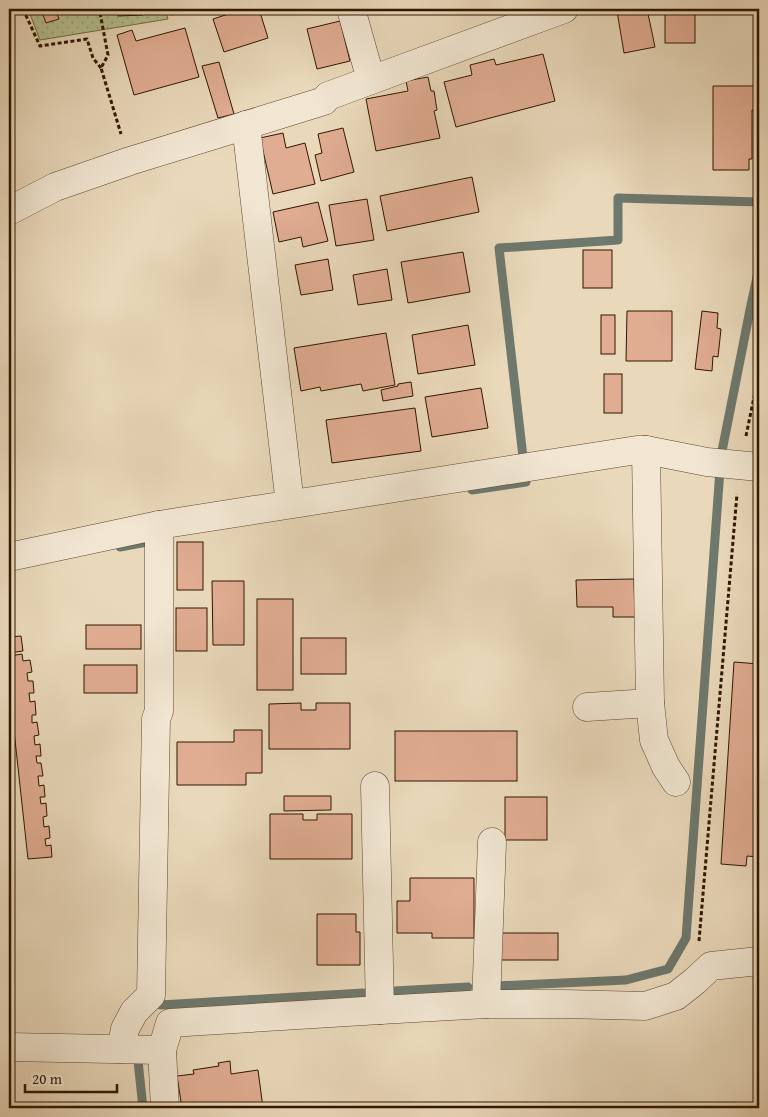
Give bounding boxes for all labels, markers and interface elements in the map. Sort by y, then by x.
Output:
scale bar [25,1062,118,1094]
text: 20 m [32,1068,63,1089]

